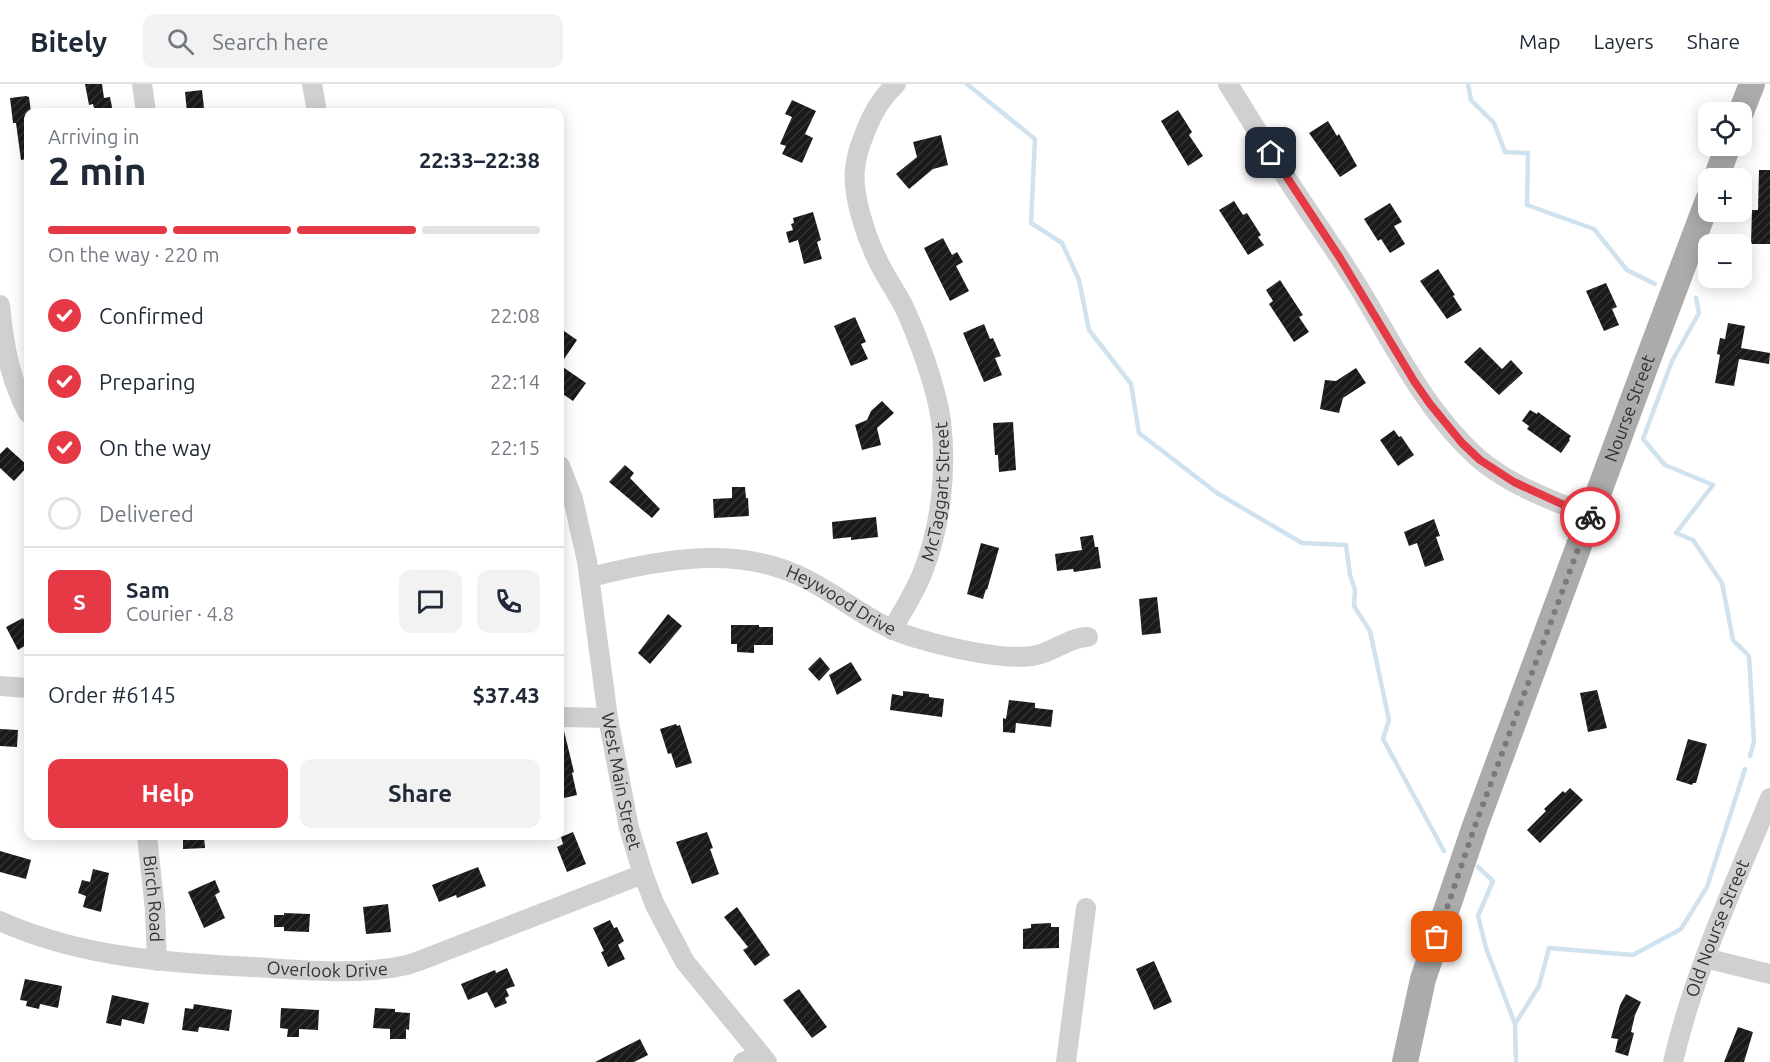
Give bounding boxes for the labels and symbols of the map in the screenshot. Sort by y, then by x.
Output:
pin [1245,127,1296,178]
street label: Nourse Street [1600,352,1658,464]
street label: McTaggart Street [916,421,952,564]
courier [1560,487,1620,547]
street label: Heywood Drive [784,560,899,639]
street label: West Main Street [598,711,646,852]
street label: Birch Road [140,854,167,942]
street label: Old Nourse Street [1681,856,1752,999]
pin [1411,911,1462,962]
street label: Overlook Drive [266,957,389,980]

